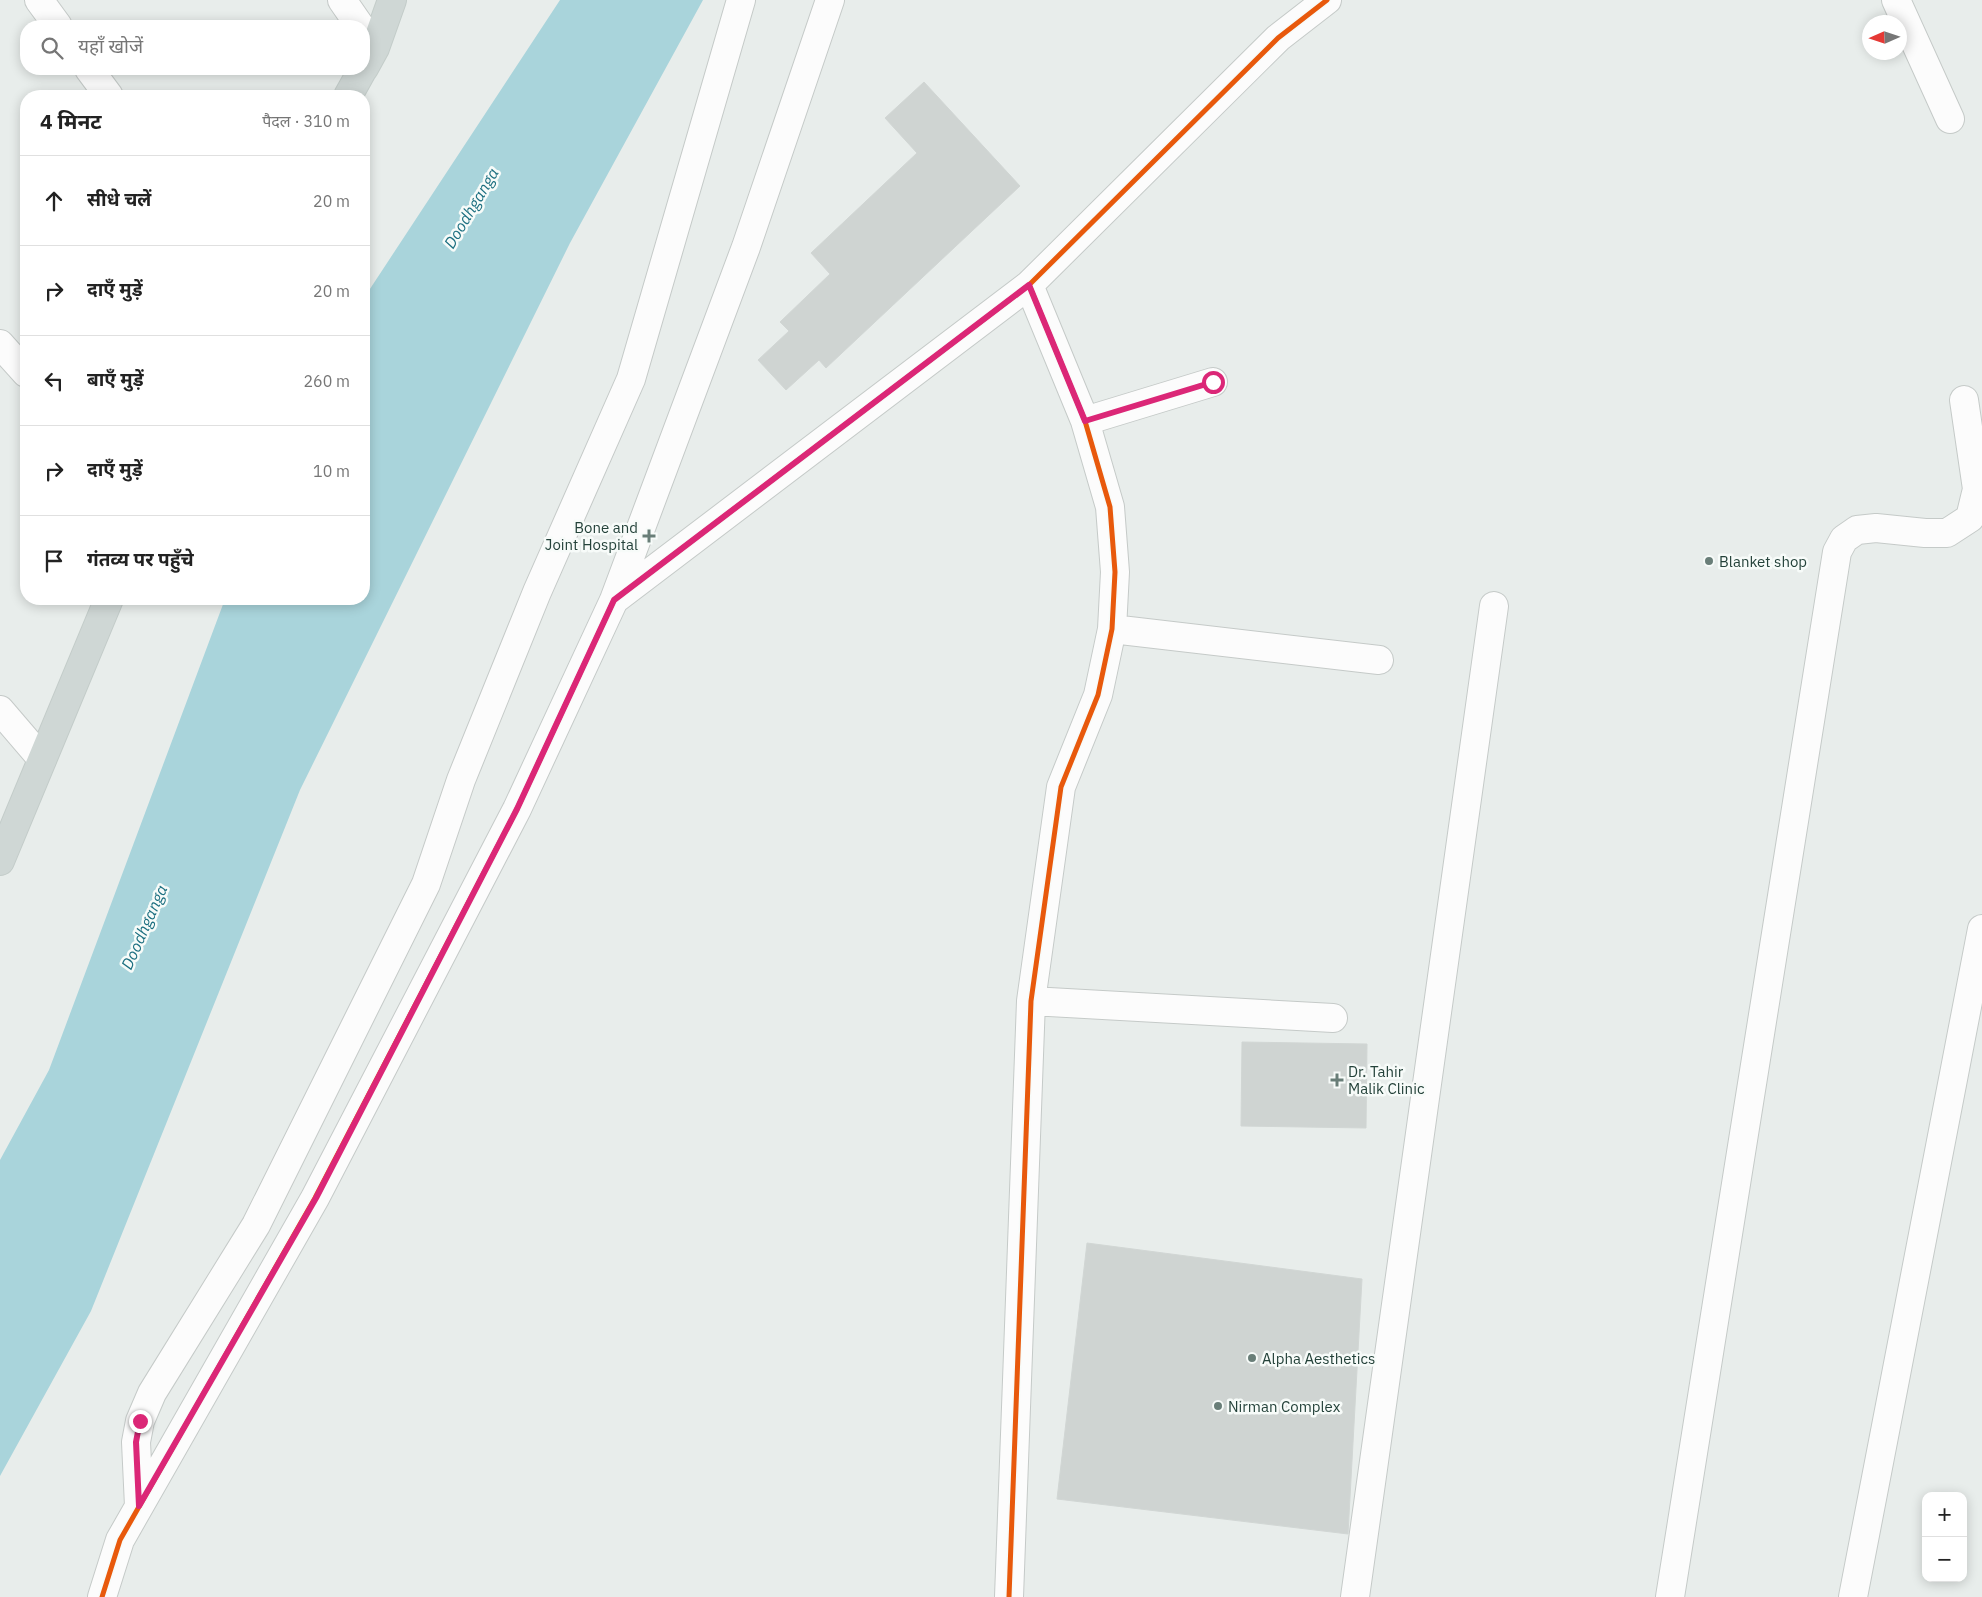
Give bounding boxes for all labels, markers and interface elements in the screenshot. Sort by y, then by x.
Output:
north arrow [1862,15,1907,60]
search box [20,20,370,75]
icon: search [38,34,66,62]
text: यहाँ खोजें [78,34,143,58]
text: 4 मिनट [40,107,102,135]
text: पैदल · 310 m [262,111,350,131]
water label: Doodhganga [439,164,503,252]
icon: ahead [40,187,68,215]
text: सीधे चलें [87,187,151,211]
text: 20 m [313,191,350,211]
icon: right [40,277,68,305]
text: दाएँ मुड़ें [87,277,143,301]
text: 20 m [313,281,350,301]
icon: left [40,367,68,395]
text: बाएँ मुड़ें [87,367,144,391]
text: 260 m [303,371,350,391]
route start [1202,371,1225,394]
icon: right [40,457,68,485]
text: दाएँ मुड़ें [87,457,143,481]
text: 10 m [313,461,350,481]
place label: Bone and Joint Hospital [545,518,638,554]
marker: Bone and Joint Hospital [642,529,656,543]
icon: arrive [40,547,68,575]
text: गंतव्य पर पहुँचे [87,547,194,571]
place label: Blanket shop [1719,552,1807,571]
marker: Blanket shop [1703,555,1715,567]
water label: Doodhganga [116,882,172,972]
place label: Dr. Tahir Malik Clinic [1348,1062,1425,1098]
marker: Dr. Tahir Malik Clinic [1330,1073,1344,1087]
place label: Alpha Aesthetics [1262,1349,1375,1368]
marker: Alpha Aesthetics [1246,1352,1258,1364]
place label: Nirman Complex [1228,1397,1341,1416]
marker: Nirman Complex [1212,1400,1224,1412]
route end [129,1410,152,1433]
map controls [1922,1492,1967,1582]
button: + [1922,1492,1967,1537]
button: − [1922,1537,1967,1582]

